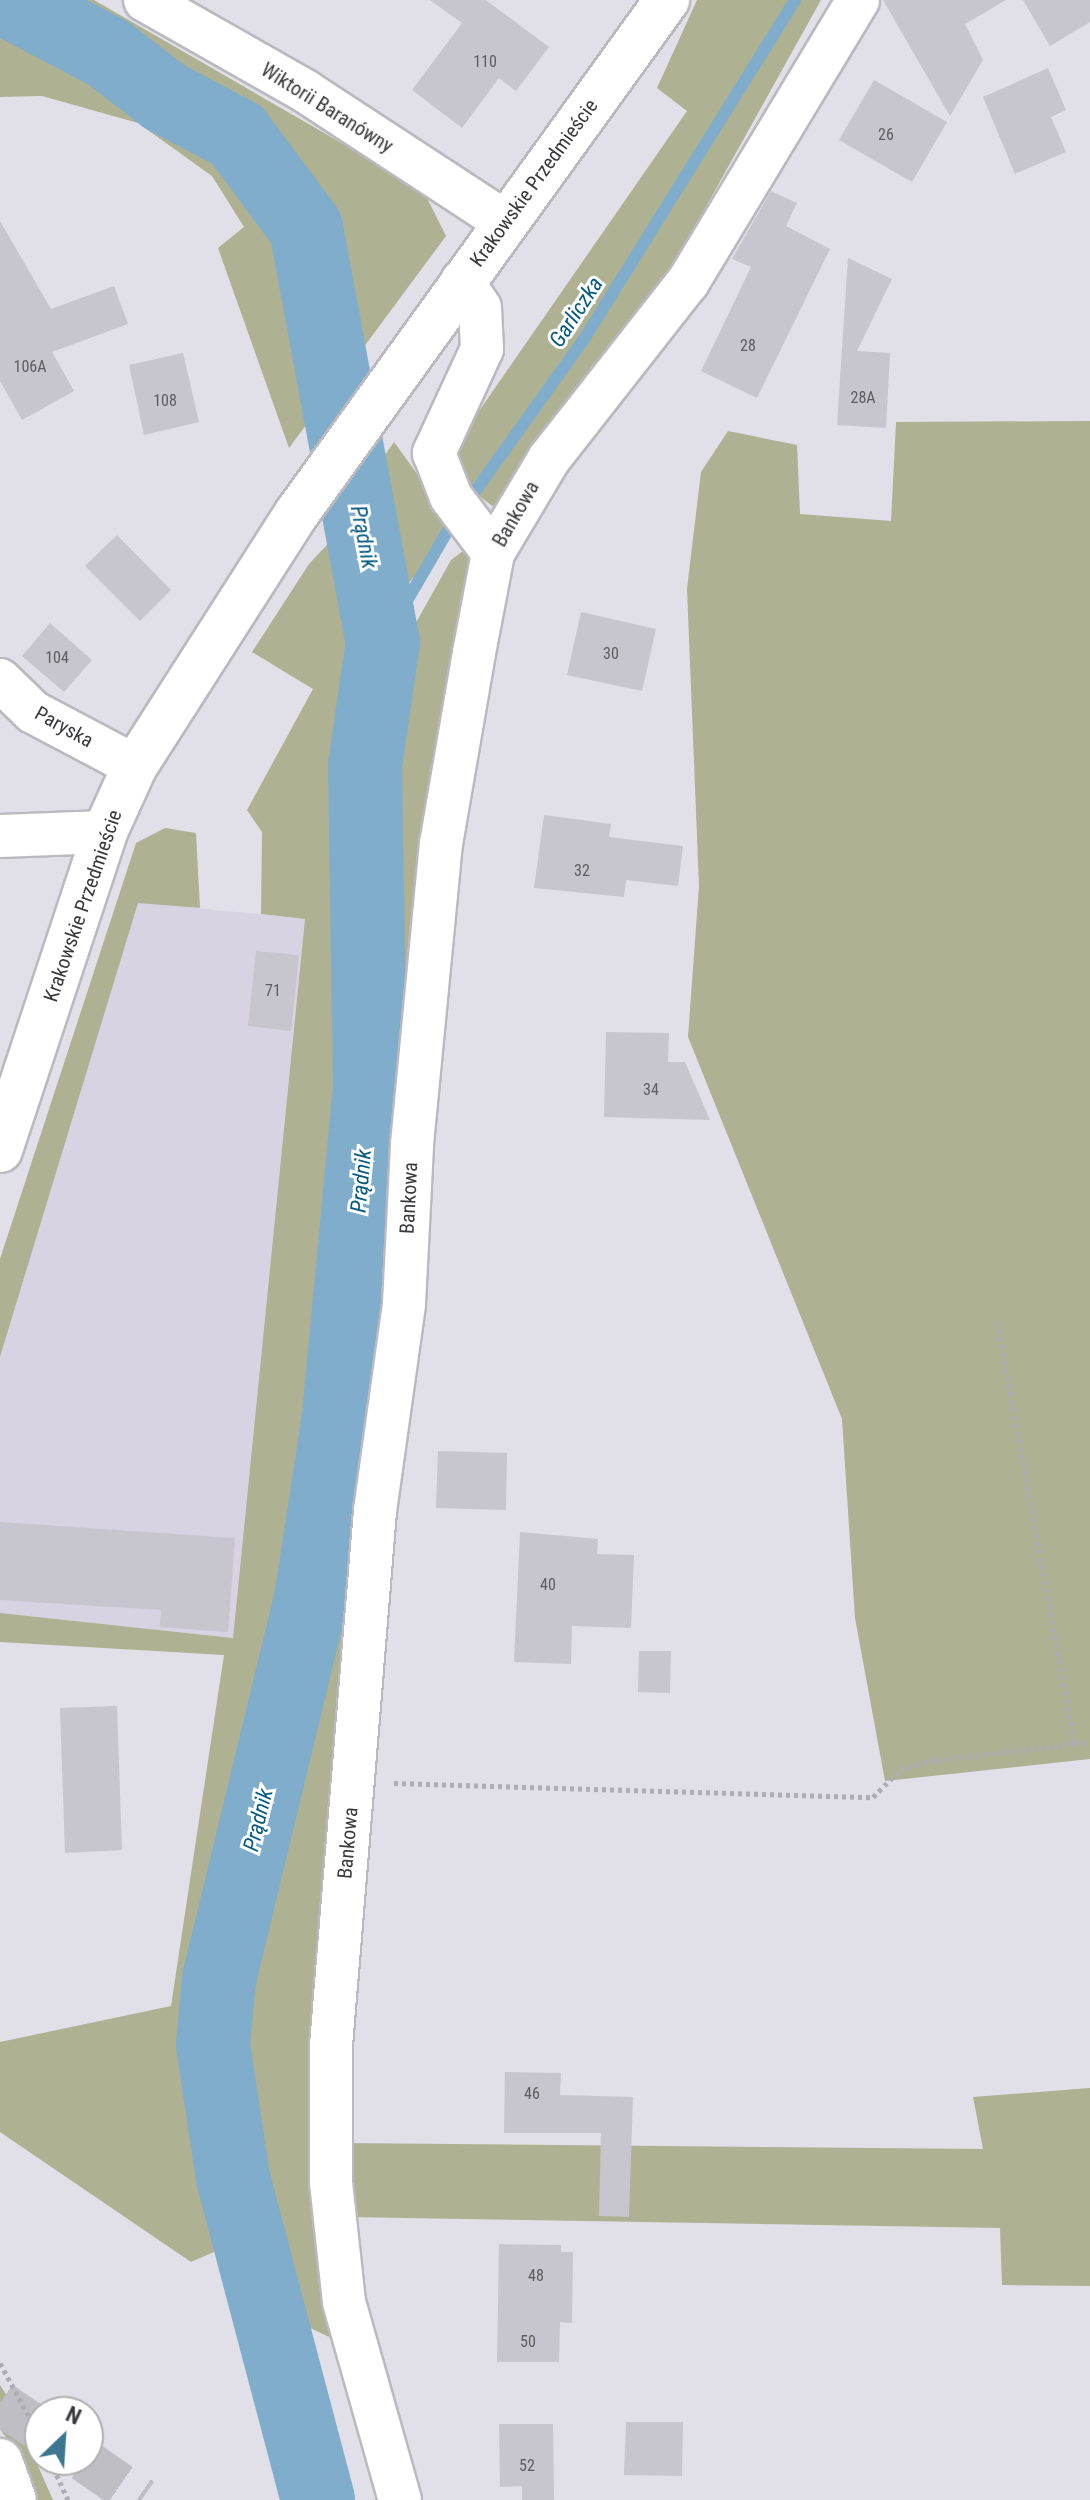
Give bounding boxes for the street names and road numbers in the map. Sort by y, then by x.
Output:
street label: Wiktorii Baranówny [257,58,397,158]
street label: Krakowskie Przedmieście [465,94,603,272]
street label: Bankowa [488,477,544,551]
street label: Paryska [31,701,97,753]
street label: Krakowskie Przedmieście [39,807,127,1005]
street label: Bankowa [395,1162,423,1234]
street label: Bankowa [333,1806,363,1880]

